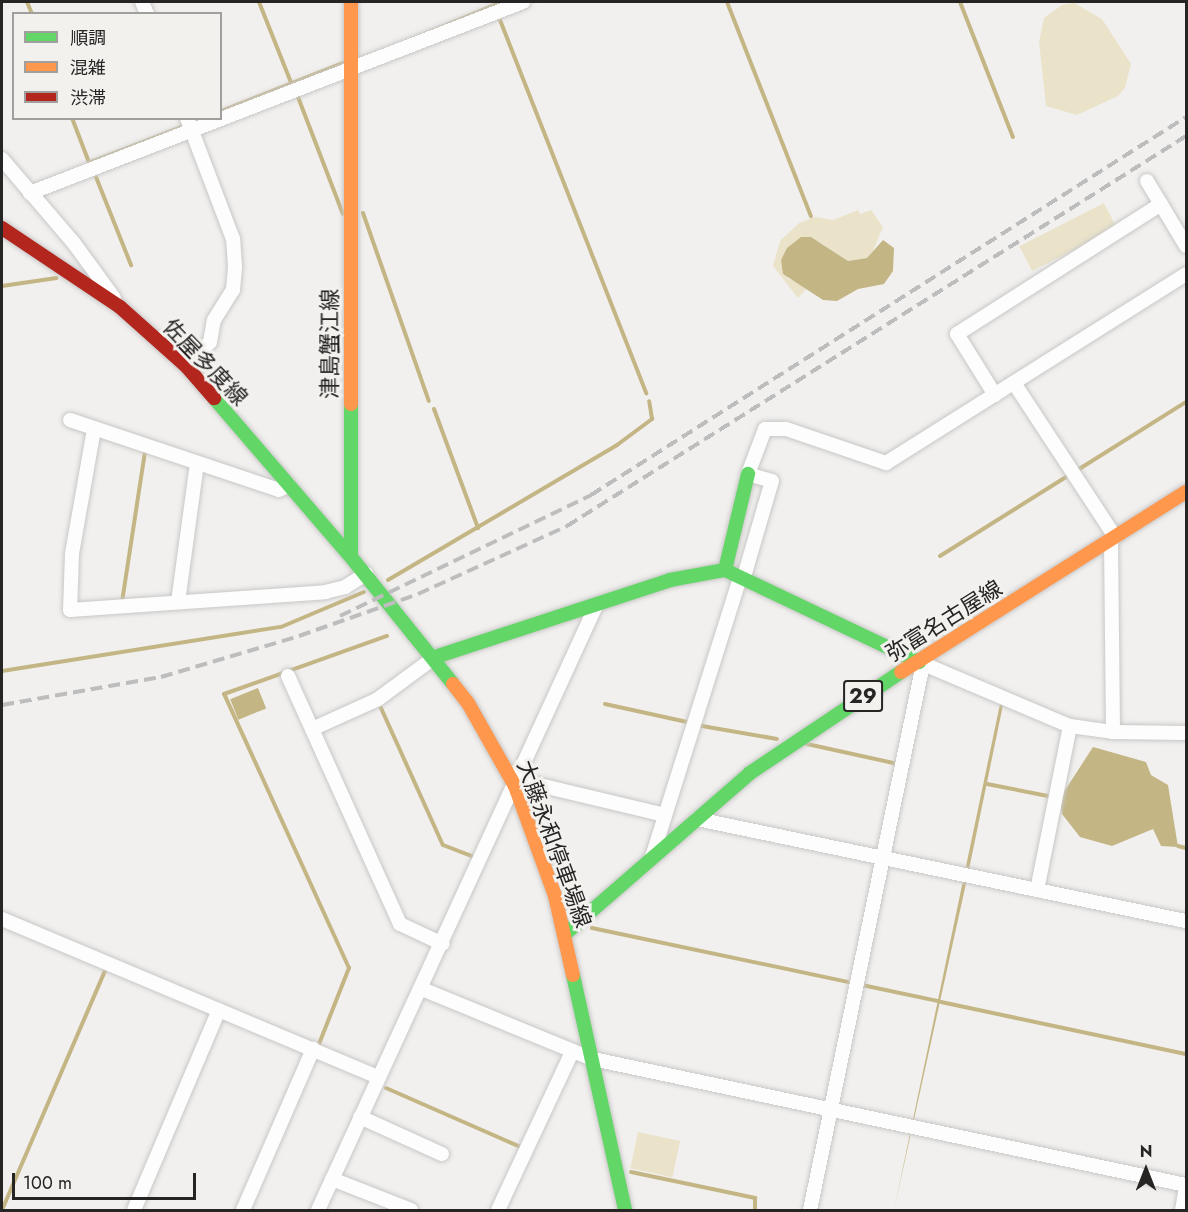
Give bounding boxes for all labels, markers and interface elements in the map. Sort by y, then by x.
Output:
legend [12,12,222,120]
text: 順調 [70,25,106,51]
text: 混雑 [70,55,106,81]
text: 渋滞 [70,85,106,111]
street label: 津島蟹江線 [317,289,343,399]
street label: 佐屋多度線 [157,313,253,411]
street label: 弥富名古屋線 [881,575,1007,667]
road number: 29 [842,678,884,714]
street label: 大藤永和停車場線 [511,757,597,931]
north arrow [1116,1140,1176,1200]
text: N [1140,1140,1152,1163]
scale bar [15,1161,200,1199]
text: 100 m [23,1170,72,1196]

